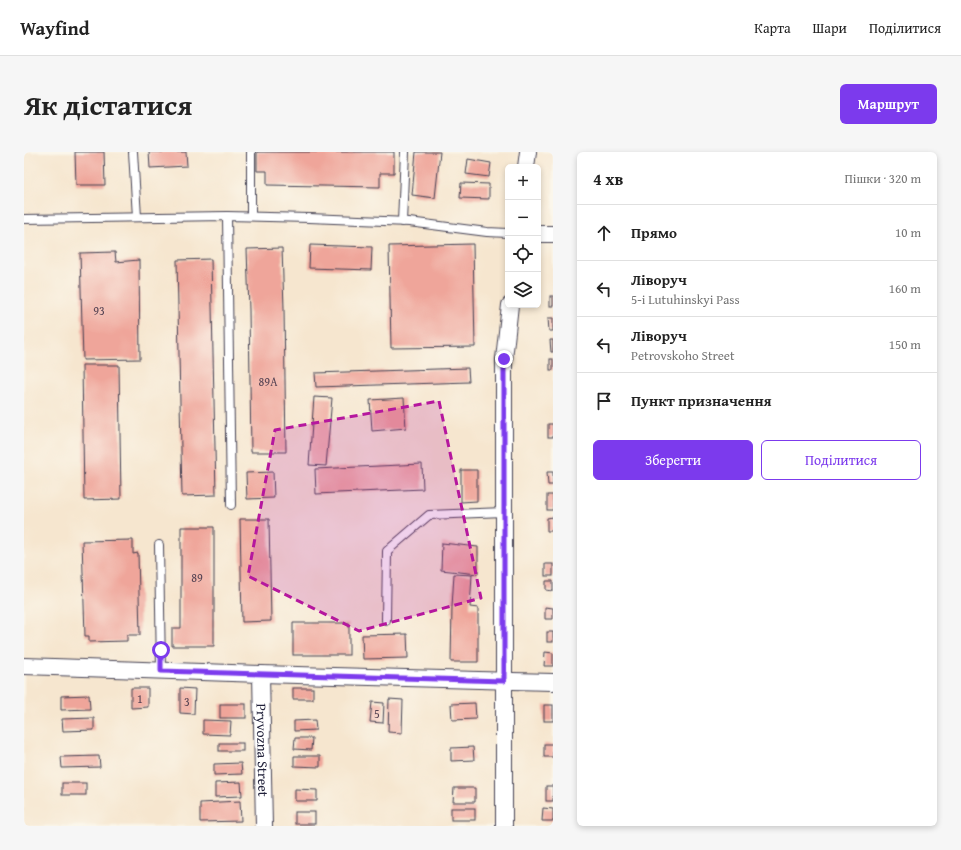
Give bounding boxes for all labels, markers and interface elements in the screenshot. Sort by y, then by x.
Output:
text: Wayfind [20,14,90,42]
text: Карта [754,18,791,38]
text: Шари [813,18,847,38]
text: Поділитися [869,18,941,38]
text: Як дістатися [24,84,192,125]
button: Маршрут [840,84,937,124]
map controls [505,164,541,308]
button: + [505,164,541,200]
text: 4 хв [593,166,623,191]
text: Пішки · 320 m [844,169,921,188]
button: − [505,200,541,236]
icon: ahead [593,222,615,244]
text: Прямо [631,222,677,243]
text: 10 m [895,223,921,242]
button: locate [505,236,541,272]
text: Ліворуч [631,269,687,290]
button: layers [505,272,541,308]
icon: left [593,278,615,300]
text: 160 m [889,279,921,298]
text: 5-i Lutuhinskyi Pass [631,290,740,309]
house number: 93 [93,302,105,319]
text: Ліворуч [631,325,687,346]
icon: left [593,334,615,356]
text: 150 m [889,335,921,354]
text: Petrovskoho Street [631,346,735,365]
route end [495,350,513,368]
house number: 89А [259,373,278,390]
icon: arrive [593,390,615,412]
text: Пункт призначення [631,390,772,411]
button: Зберегти [593,440,753,480]
button: Поділитися [761,440,921,480]
house number: 89 [191,569,203,586]
route start [152,641,170,659]
house number: 1 [137,690,143,707]
house number: 3 [184,693,190,710]
street label: Pryvozna Street [252,703,273,797]
house number: 5 [374,705,380,722]

